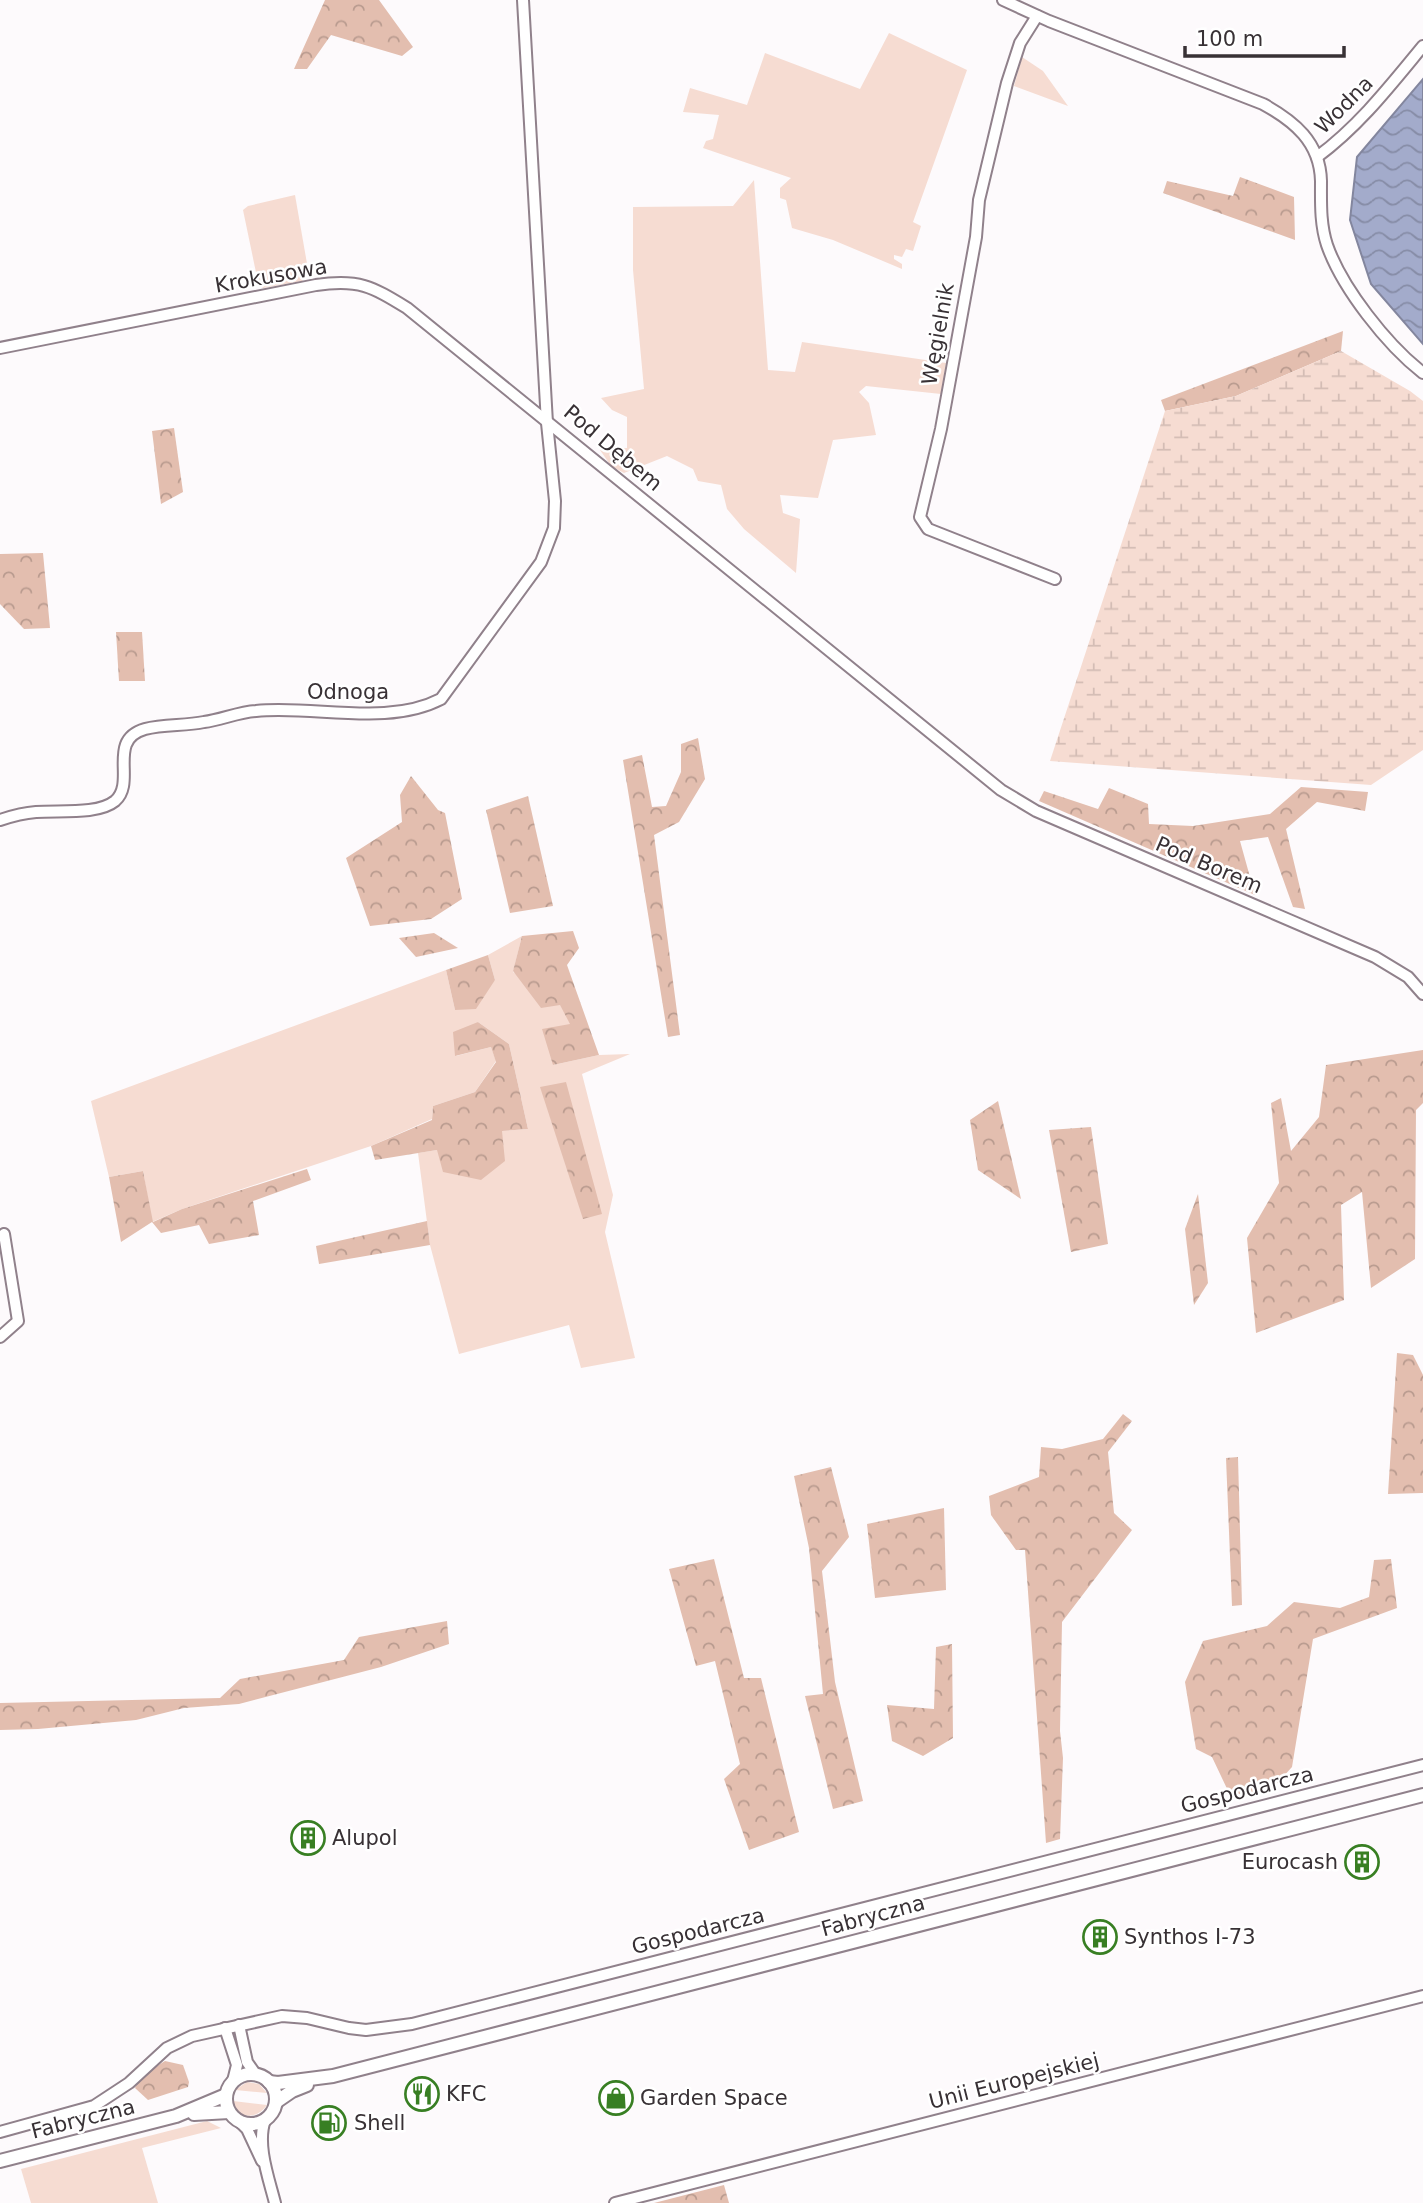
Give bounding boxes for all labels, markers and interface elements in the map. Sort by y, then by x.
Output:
scale bar [1185,14,1344,58]
text: 100 m [1196,27,1263,51]
street label: Wodna [1310,71,1378,139]
street label: Krokusowa [213,254,329,298]
street label: Węgielnik [917,280,959,387]
street label: Pod Dębem [559,400,667,496]
street label: Odnoga [307,680,389,704]
street label: Pod Borem [1152,832,1266,898]
street label: Gospodarcza [1178,1762,1316,1818]
building icon: Alupol [289,1819,327,1857]
place label: Alupol [332,1826,398,1850]
building icon: Eurocash [1343,1843,1381,1881]
place label: Eurocash [1242,1850,1338,1874]
street label: Fabryczna [819,1891,927,1941]
street label: Gospodarcza [629,1903,767,1959]
building icon: Synthos I-73 [1081,1918,1119,1956]
place label: Synthos I-73 [1124,1925,1256,1949]
street label: Unii Europejskiej [926,2048,1102,2114]
restaurant icon: KFC [403,2075,441,2113]
shop icon: Garden Space [597,2079,635,2117]
place label: KFC [446,2082,487,2106]
place label: Garden Space [640,2086,788,2110]
street label: Fabryczna [29,2095,137,2143]
fuel station icon: Shell [310,2104,348,2142]
place label: Shell [354,2111,405,2135]

